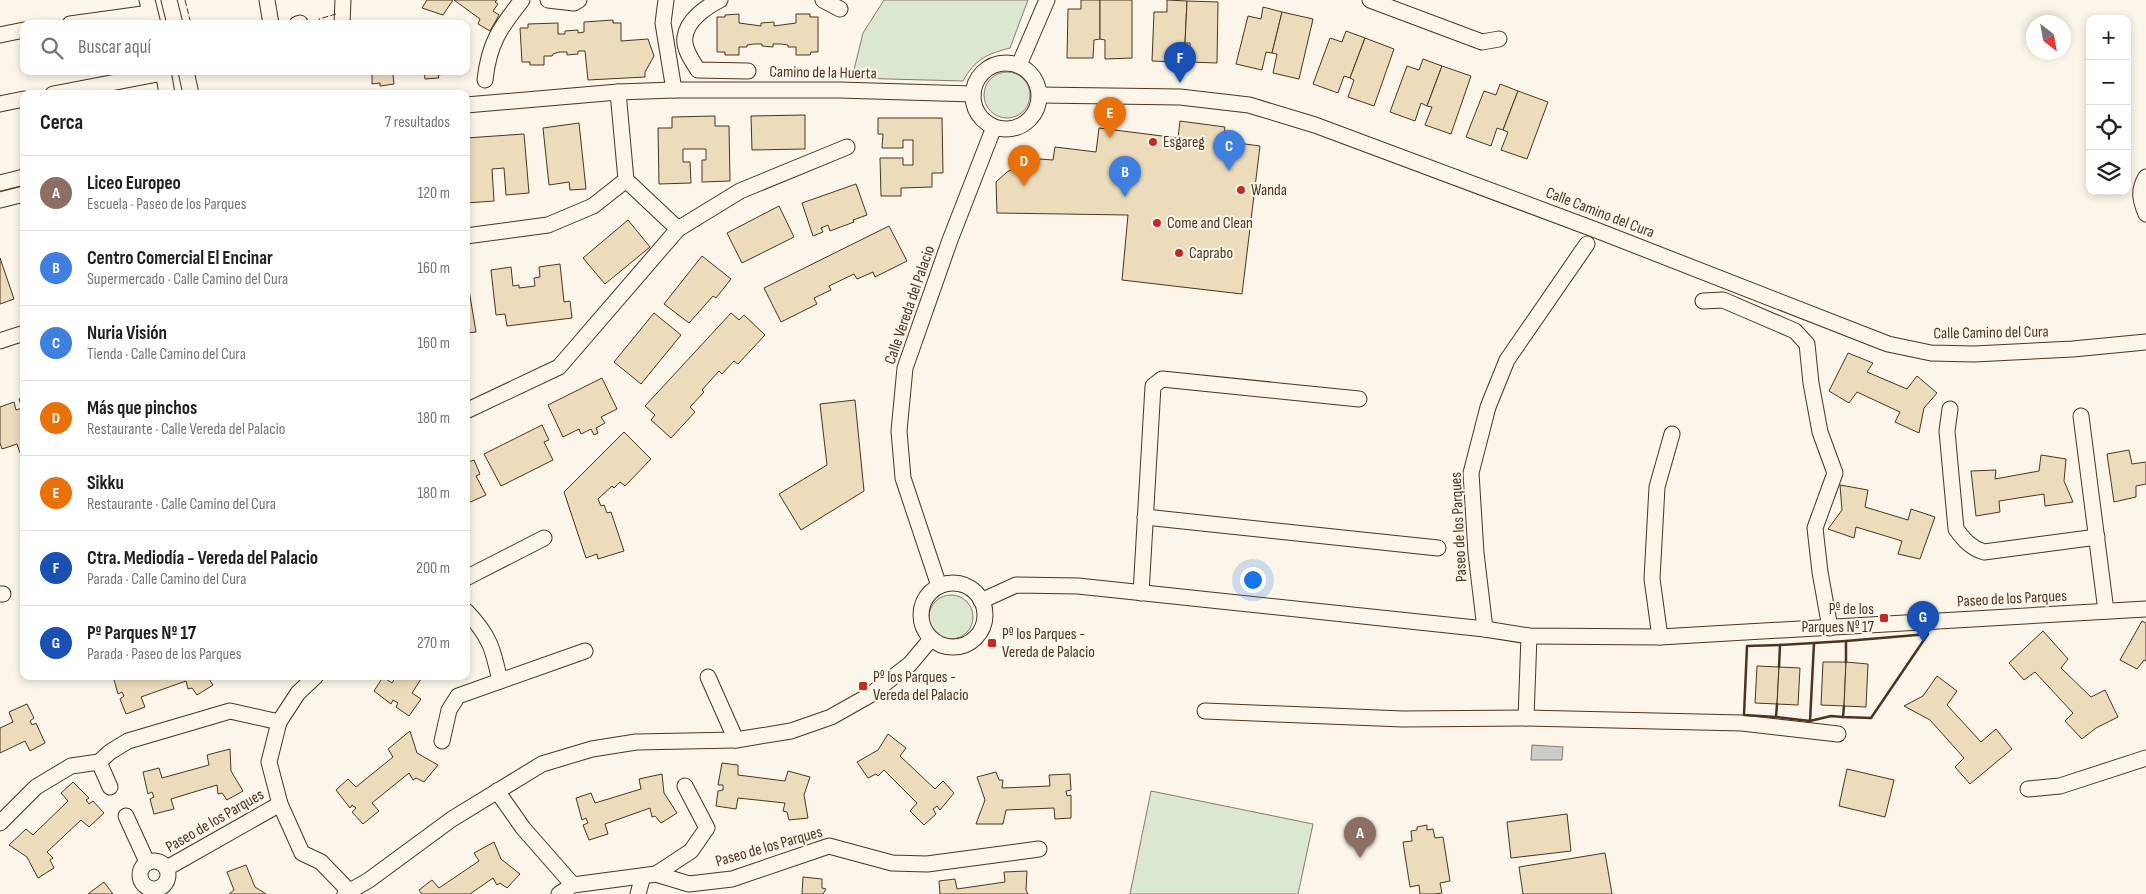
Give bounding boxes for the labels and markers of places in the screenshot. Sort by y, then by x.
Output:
pin: F [1164,42,1196,83]
pin: E [1094,97,1126,138]
pin: C [1213,130,1245,171]
place label: Esgareg [1163,133,1205,152]
marker: Esgareg [1147,136,1159,148]
pin: D [1008,145,1040,186]
pin: B [1109,156,1141,197]
place label: Wanda [1251,181,1287,200]
marker: Wanda [1235,184,1247,196]
place label: Come and Clean [1167,214,1253,233]
marker: Come and Clean [1151,217,1163,229]
place label: Caprabo [1189,244,1233,263]
marker: Caprabo [1173,247,1185,259]
place label: Pº de los Parques Nº 17 [1801,600,1875,637]
pin: G [1907,601,1939,642]
marker: Pº de los Parques Nº 17 [1878,612,1890,624]
place label: Pº los Parques - Vereda de Palacio [1002,625,1095,662]
marker: Pº los Parques - Vereda de Palacio [986,637,998,649]
place label: Pº los Parques - Vereda del Palacio [873,668,969,705]
marker: Pº los Parques - Vereda del Palacio [857,680,869,692]
pin: A [1344,817,1376,858]

